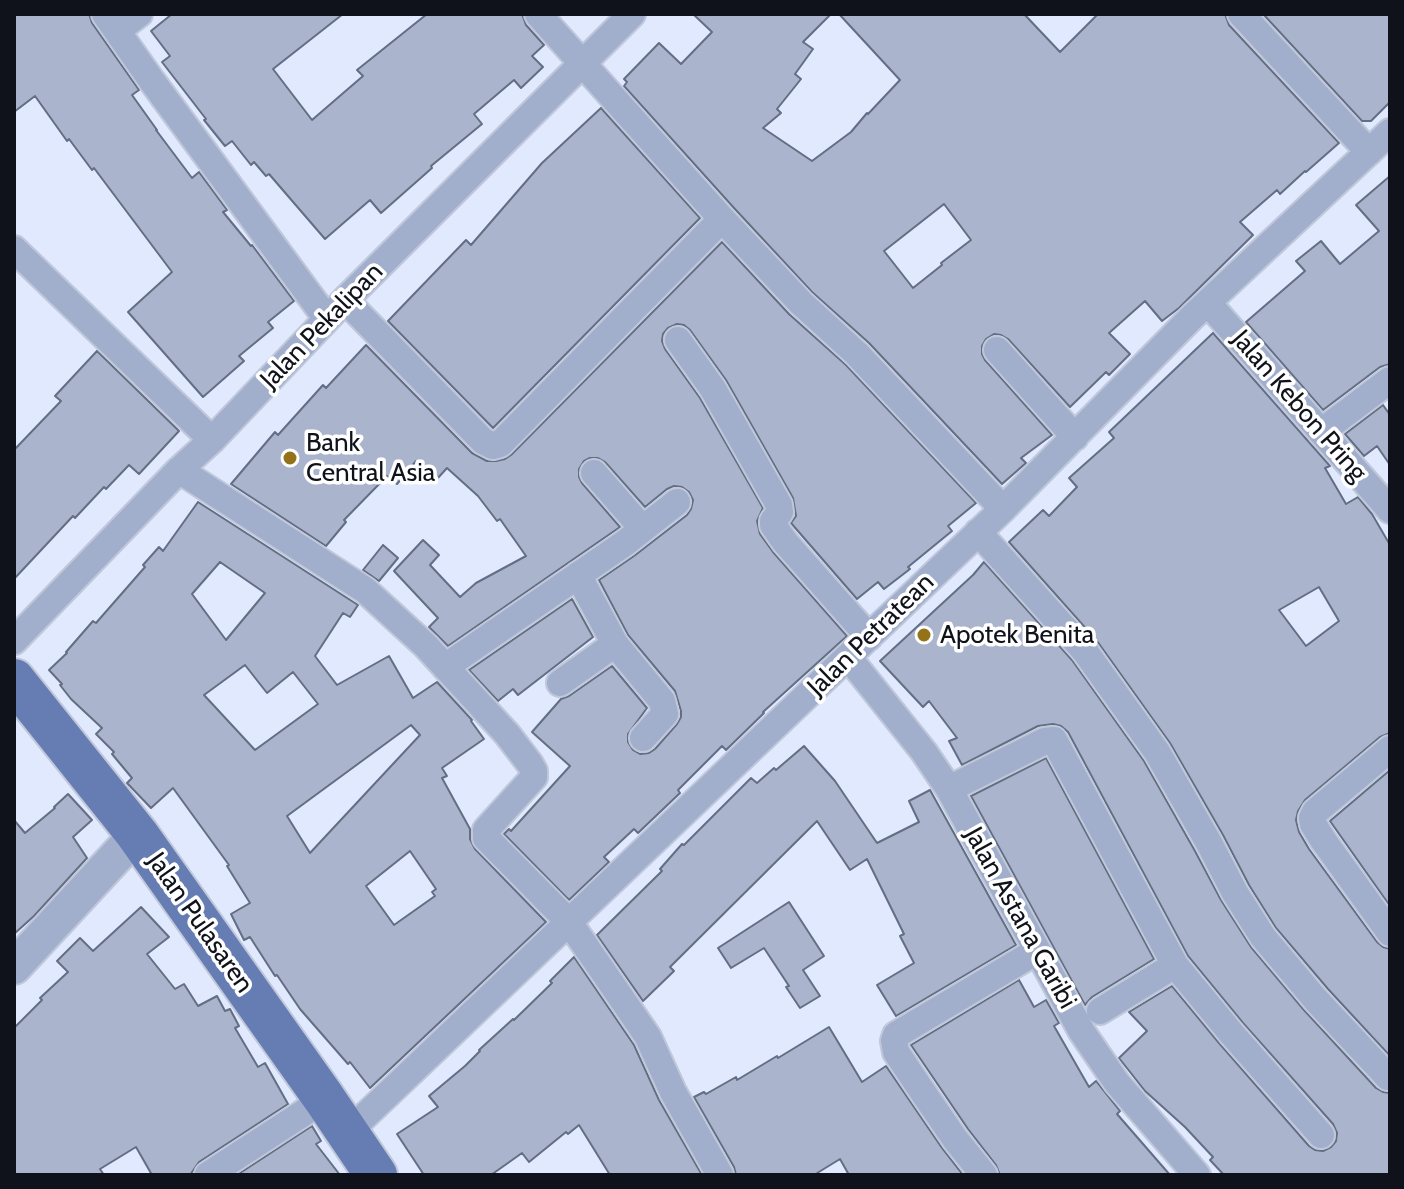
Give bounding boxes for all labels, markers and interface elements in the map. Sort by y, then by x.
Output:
street label: Jalan Pekalipan [254,257,390,395]
street label: Jalan Kebon Pring [1225,324,1373,488]
place label: Bank Central Asia [306,427,435,488]
marker: Bank Central Asia [281,449,299,467]
street label: Jalan Petratean [801,567,941,703]
place label: Apotek Benita [940,619,1094,651]
marker: Apotek Benita [915,626,933,644]
street label: Jalan Astana Garibi [957,822,1083,1014]
street label: Jalan Pulasaren [140,847,260,999]

